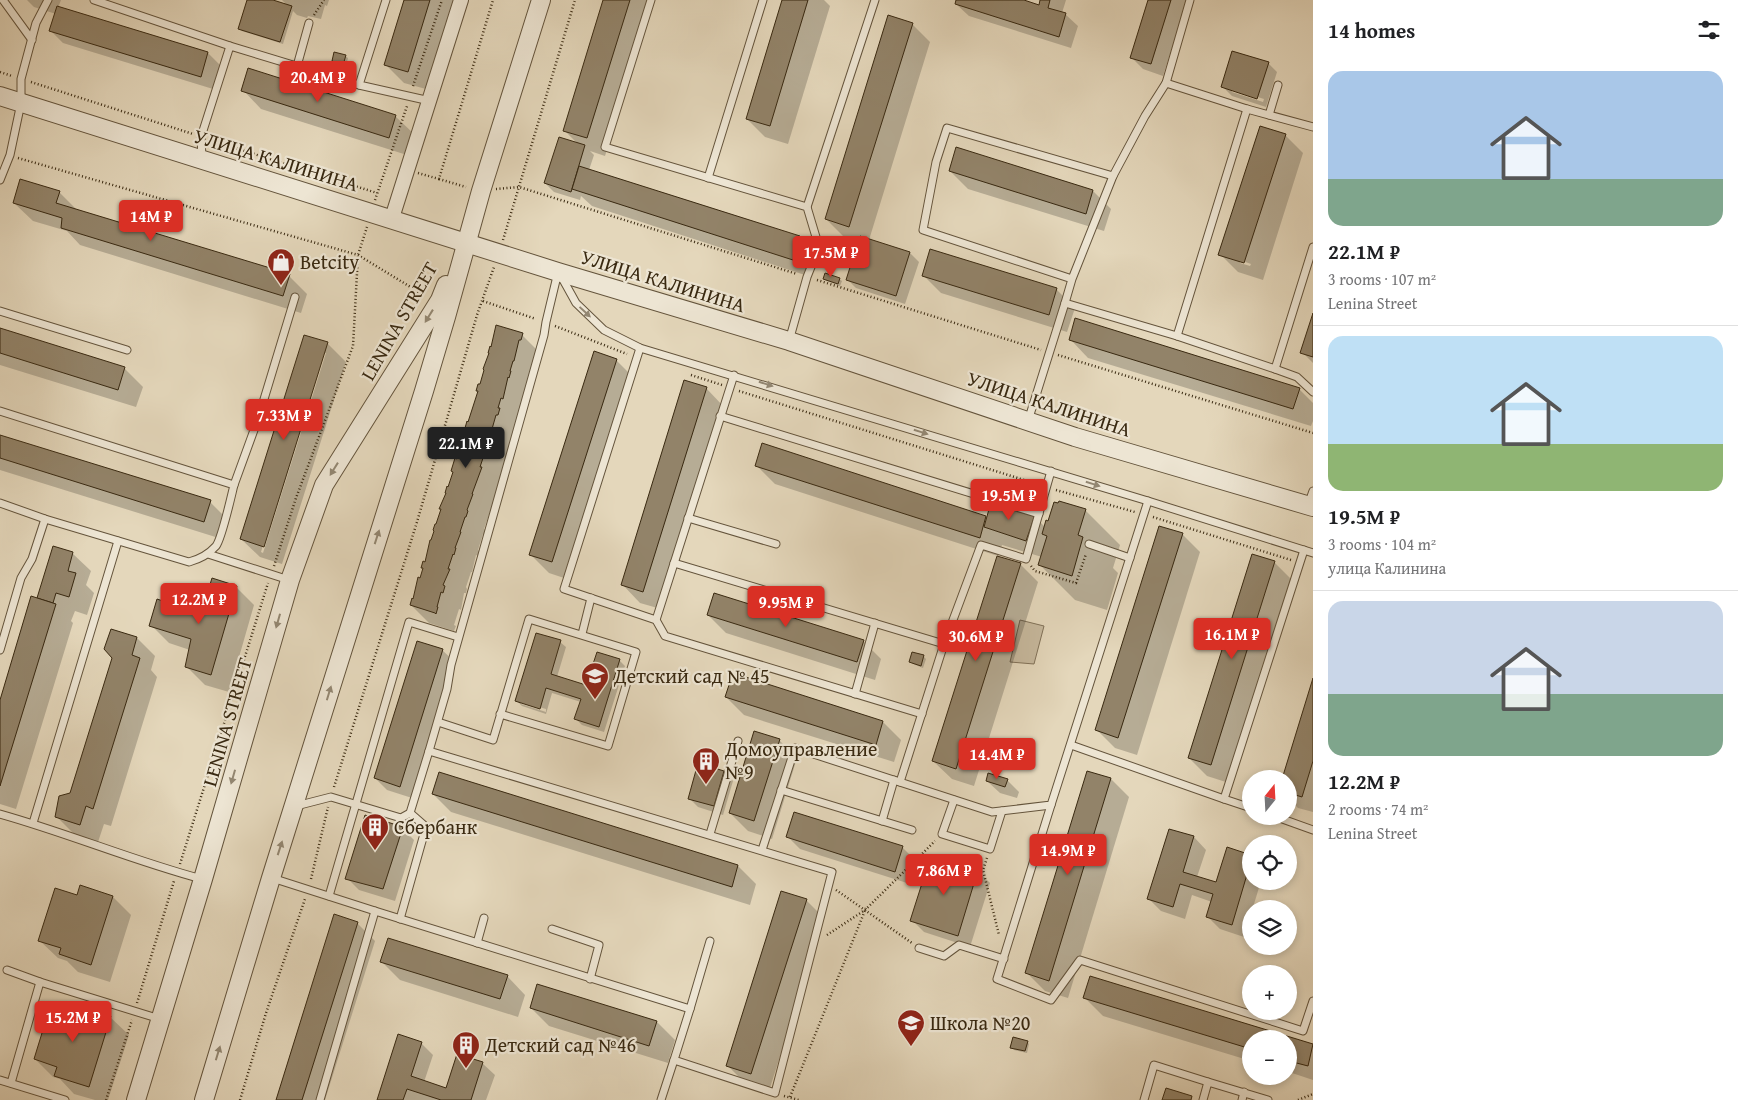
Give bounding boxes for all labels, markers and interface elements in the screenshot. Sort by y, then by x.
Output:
text: 14 homes [1328,15,1415,46]
icon: filters [1695,16,1723,44]
pin: 20.4M ₽ [272,61,364,103]
text: 20.4M ₽ [291,65,345,89]
icon: home [1481,103,1571,193]
street label: УЛИЦА КАЛИНИНА [190,121,362,198]
pin: 14M ₽ [116,200,186,242]
text: 14M ₽ [130,204,172,228]
pin: 17.5M ₽ [785,236,877,278]
text: 22.1M ₽ [1328,236,1400,267]
text: 17.5M ₽ [804,240,858,264]
street label: УЛИЦА КАЛИНИНА [577,242,749,319]
shop icon: Betcity [266,247,296,286]
place label: Betcity [300,247,359,276]
street label: LENINA STREET [353,256,444,385]
text: 3 rooms · 107 m² [1328,267,1436,291]
text: Lenina Street [1328,291,1417,315]
one-way arrow [578,306,590,318]
one-way arrow [425,310,434,323]
street label: УЛИЦА КАЛИНИНА [964,363,1135,444]
icon: home [1481,369,1571,459]
one-way arrow [758,381,773,389]
pin: 7.33M ₽ [238,398,330,441]
text: 7.33M ₽ [257,403,311,427]
pin: 22.1M ₽ [420,426,512,469]
one-way arrow [914,428,929,436]
text: 22.1M ₽ [439,431,493,455]
one-way arrow [329,462,338,476]
pin: 19.5M ₽ [963,478,1055,521]
one-way arrow [1086,481,1101,488]
text: 19.5M ₽ [982,483,1036,507]
text: 19.5M ₽ [1328,501,1400,532]
one-way arrow [374,530,382,545]
text: 3 rooms · 104 m² [1328,532,1436,556]
text: улица Калинина [1328,556,1446,580]
pin: 12.2M ₽ [153,582,245,625]
pin: 9.95M ₽ [740,586,832,628]
text: 12.2M ₽ [172,587,226,611]
text: 9.95M ₽ [759,590,813,614]
one-way arrow [274,614,282,629]
pin: 16.1M ₽ [1186,618,1278,660]
pin: 30.6M ₽ [930,620,1022,662]
text: 16.1M ₽ [1205,622,1259,646]
text: 30.6M ₽ [949,624,1003,648]
icon: home [1481,634,1571,724]
street label: LENINA STREET [194,654,259,790]
school or university icon: Детский сад № 45 [580,661,610,700]
place label: Детский сад № 45 [613,661,770,690]
one-way arrow [325,685,333,700]
place label: Домоуправление №9 [724,734,877,786]
pin: 14.4M ₽ [951,738,1043,780]
text: 14.4M ₽ [970,742,1024,766]
building icon: Домоуправление №9 [691,746,721,785]
text: 12.2M ₽ [1328,766,1400,797]
one-way arrow [228,770,236,785]
north arrow [1242,770,1298,825]
map controls [1242,770,1297,1085]
text: 2 rooms · 74 m² [1328,797,1428,821]
building icon: Сбербанк [360,812,390,851]
place label: Сбербанк [394,812,478,841]
text: Lenina Street [1328,821,1417,845]
pin: 14.9M ₽ [1022,834,1114,876]
button: locate [1242,835,1297,890]
text: 14.9M ₽ [1041,838,1095,862]
one-way arrow [277,840,285,855]
pin: 7.86M ₽ [898,854,990,896]
text: 7.86M ₽ [917,858,971,882]
button: layers [1242,900,1297,955]
button: + [1242,965,1297,1020]
pin: 15.2M ₽ [27,1000,119,1043]
text: 15.2M ₽ [46,1005,100,1029]
school or university icon: Школа №20 [896,1008,926,1047]
place label: Школа №20 [930,1008,1030,1037]
building icon: Детский сад №46 [451,1030,481,1069]
place label: Детский сад №46 [484,1030,636,1059]
button: − [1242,1030,1297,1085]
one-way arrow [215,1046,223,1061]

